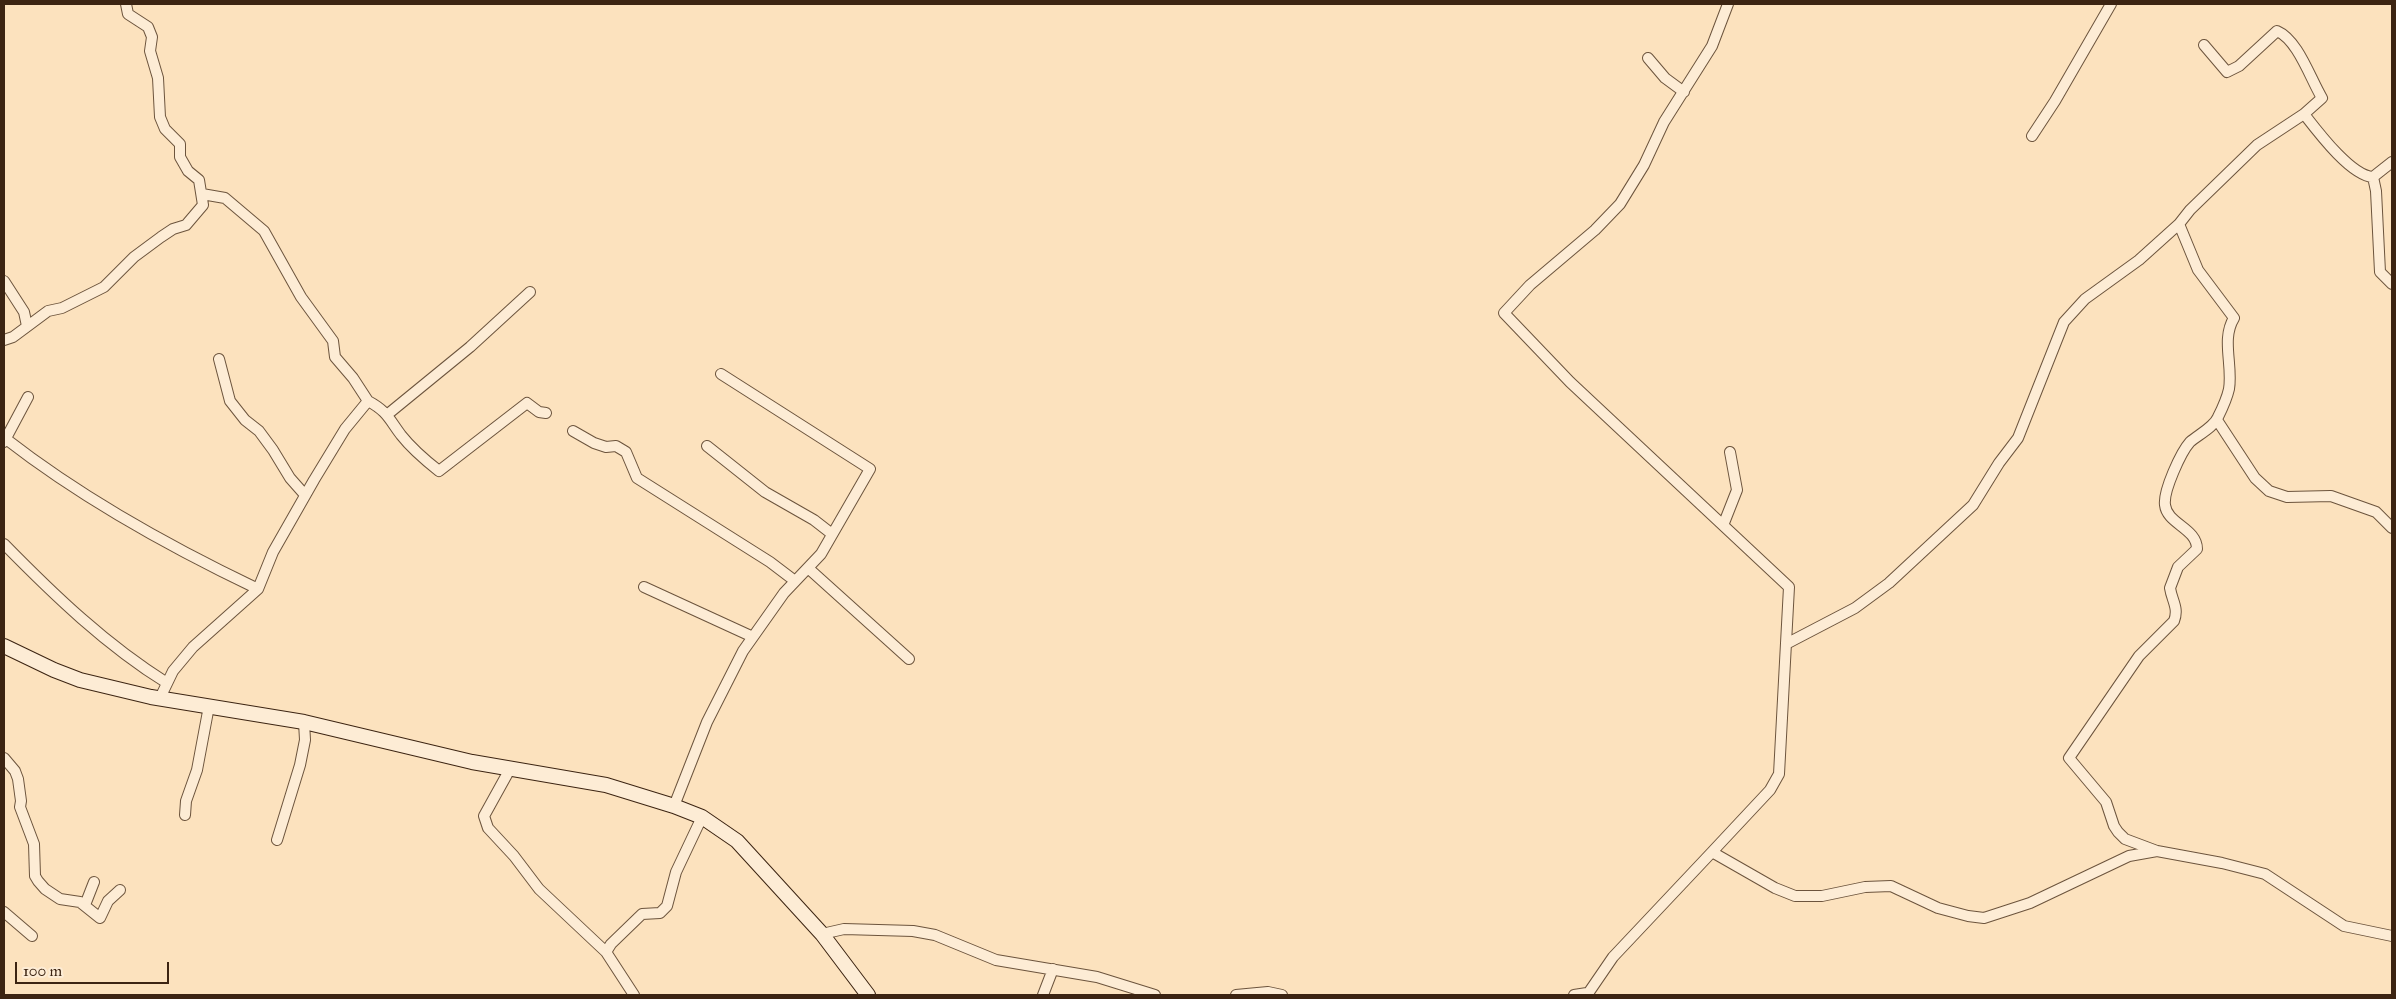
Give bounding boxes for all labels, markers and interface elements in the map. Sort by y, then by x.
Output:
scale bar [18,952,171,984]
text: 100 m [23,962,62,980]

